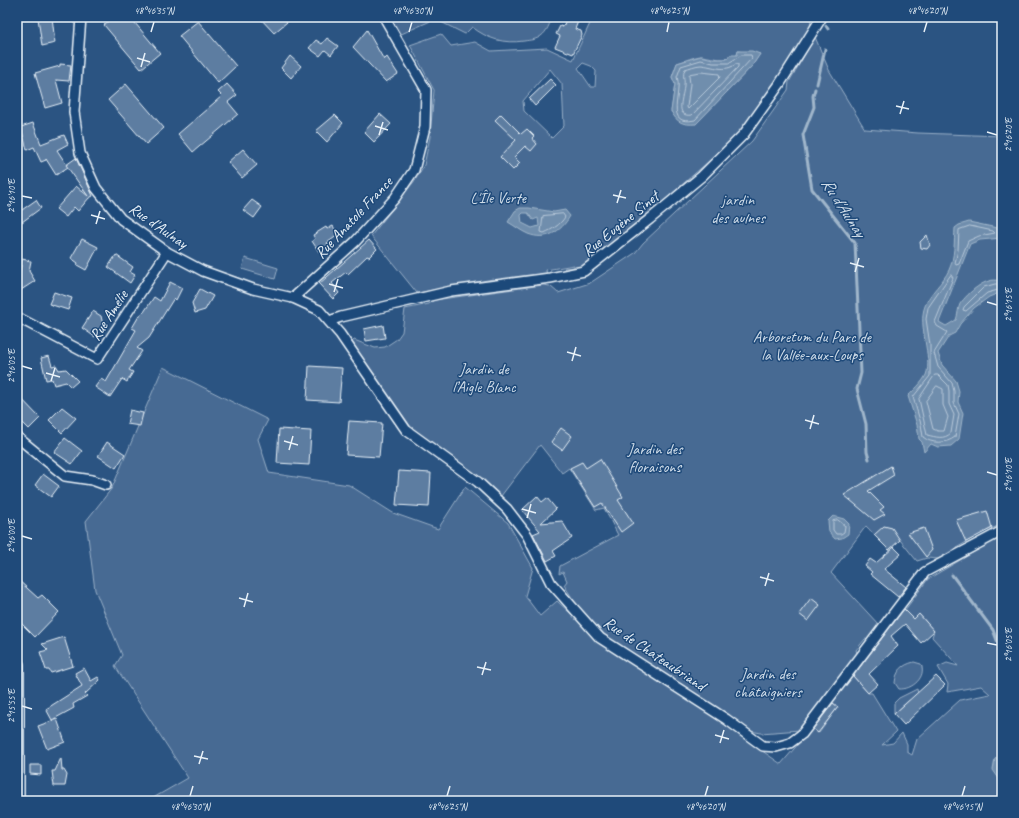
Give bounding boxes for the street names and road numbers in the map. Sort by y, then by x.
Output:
street label: Rue Anatole France [311,171,398,263]
street label: Rue Eugène Sinet [578,185,665,261]
street label: Rue d'Aulnay [125,198,193,254]
street label: Rue Amélie [85,285,134,345]
street label: Rue de Chateaubriand [600,612,712,697]

